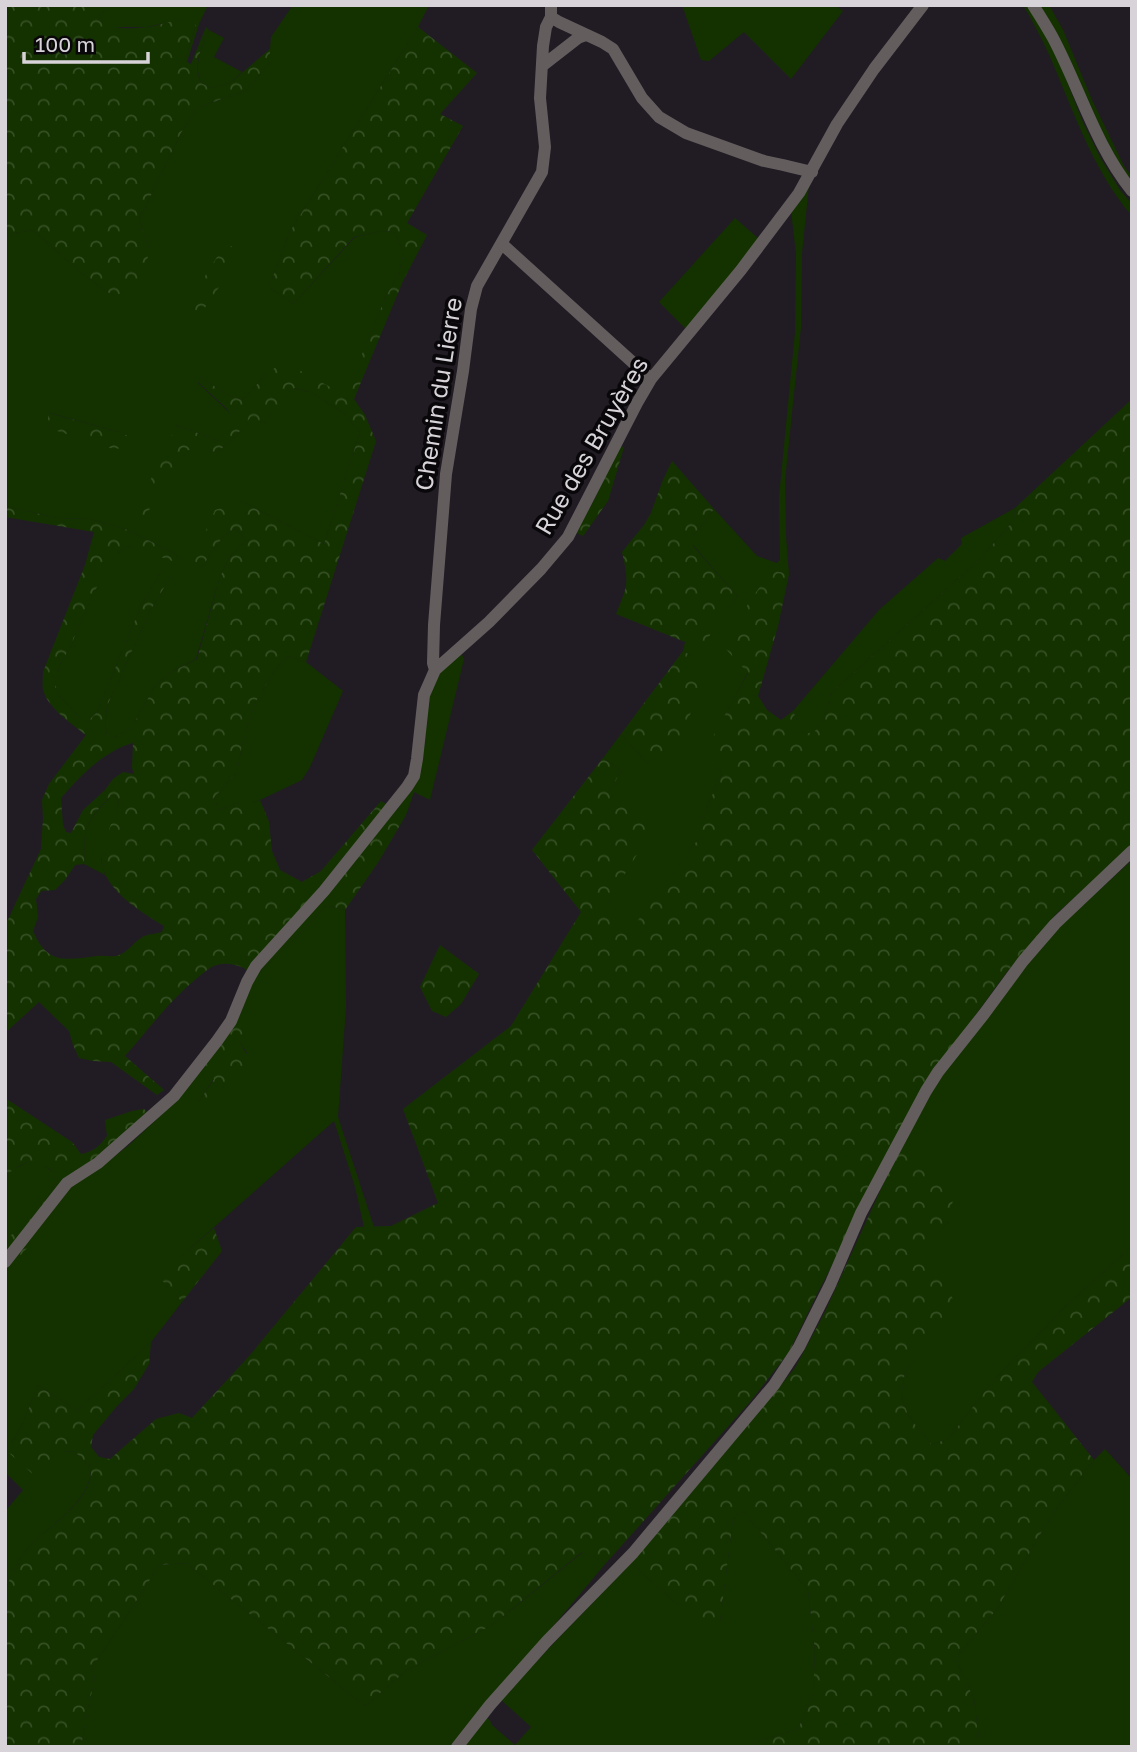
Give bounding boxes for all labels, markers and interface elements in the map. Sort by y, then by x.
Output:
scale bar [24,21,149,65]
text: 100 m [35,31,95,57]
street label: Chemin du Lierre [408,295,467,492]
street label: Rue des Bruyères [528,351,653,539]

